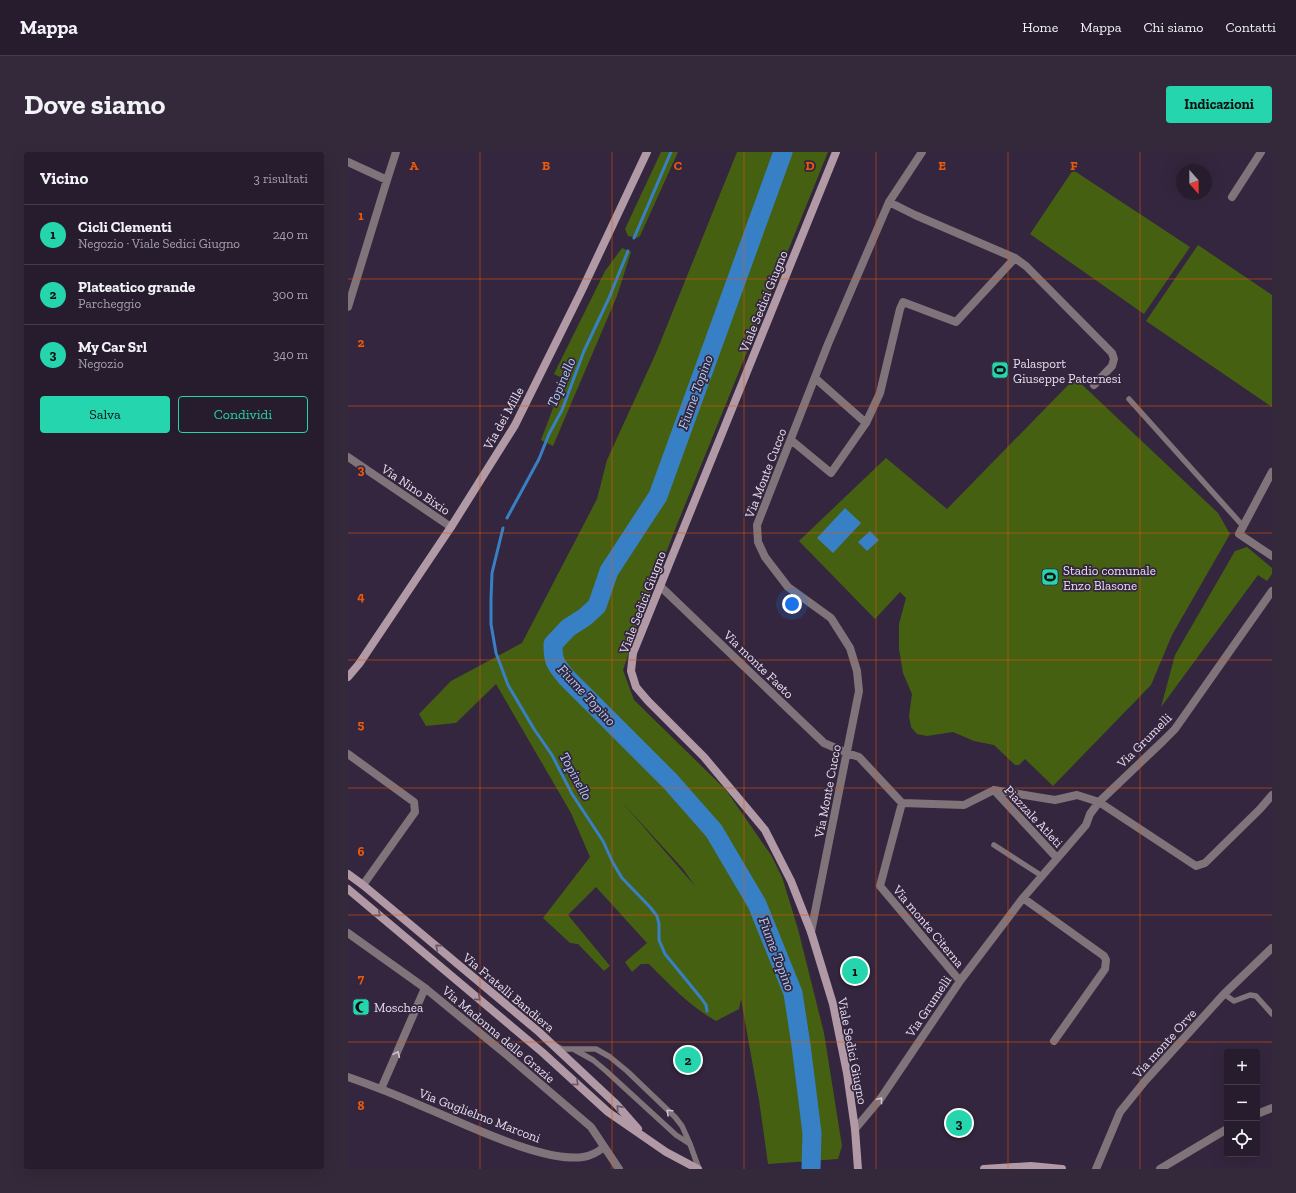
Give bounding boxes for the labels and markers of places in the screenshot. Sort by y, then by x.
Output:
place label: Palasport Giuseppe Paternesi [1013,356,1121,386]
sports icon: Palasport Giuseppe Paternesi [990,360,1010,380]
place label: Stadio comunale Enzo Blasone [1063,563,1156,593]
sports icon: Stadio comunale Enzo Blasone [1040,567,1060,587]
pin: 1 [842,956,868,986]
mosque icon: Moschea [351,997,371,1017]
place label: Moschea [374,1000,424,1015]
pin: 2 [675,1045,701,1075]
pin: 3 [946,1108,972,1138]

